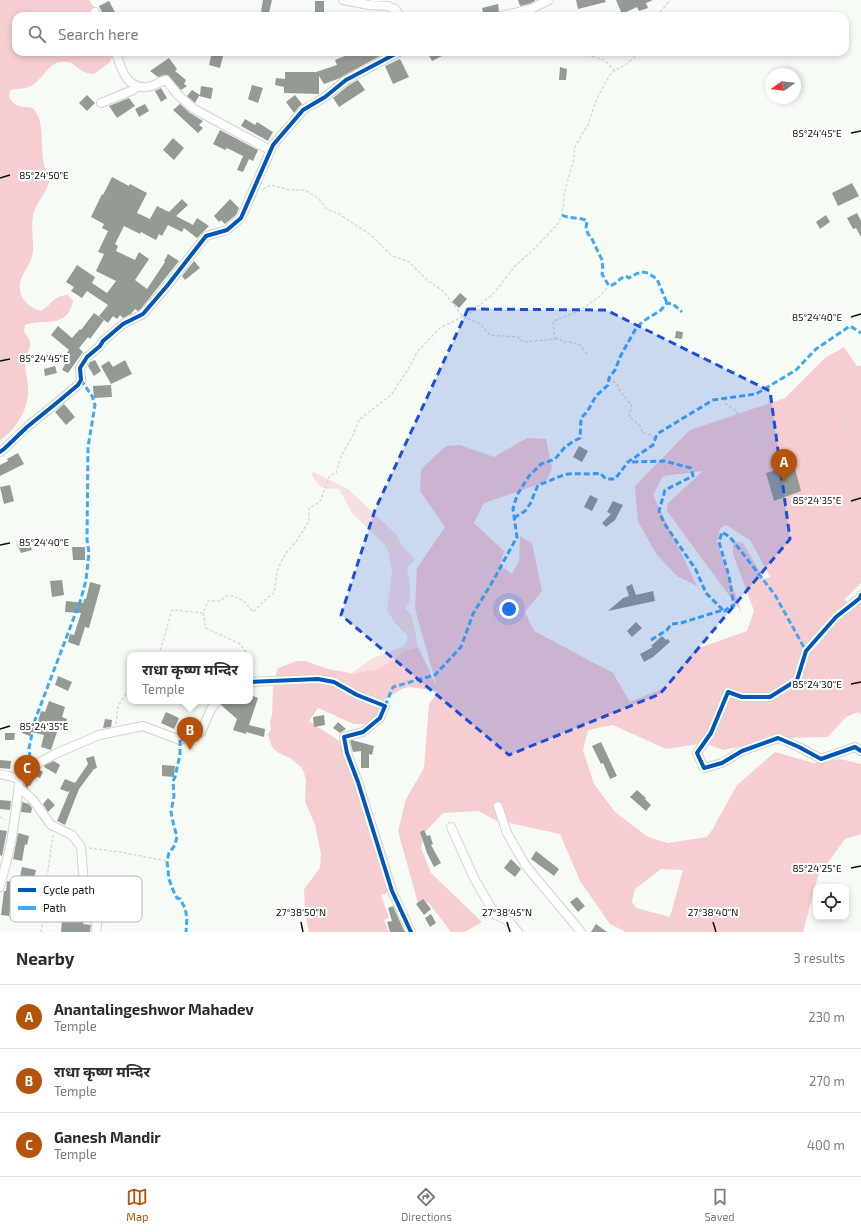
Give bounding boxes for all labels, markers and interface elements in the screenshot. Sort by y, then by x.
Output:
search box [12,12,849,56]
icon: search [26,23,48,45]
text: Search here [58,25,139,43]
north arrow [765,68,801,104]
text: 85°24'45"E [792,127,842,139]
text: 85°24'50"E [19,169,69,181]
text: 85°24'40"E [792,311,842,323]
text: 85°24'45"E [19,352,69,364]
pin: A [771,449,797,482]
text: 85°24'35"E [793,494,842,506]
text: 85°24'40"E [19,536,69,548]
your location [499,599,519,619]
popup [127,652,253,704]
text: राधा कृष्ण मन्दिर [142,660,238,678]
text: 85°24'30"E [792,678,842,690]
text: Temple [142,681,185,697]
pin: B [177,717,203,750]
text: 85°24'35"E [20,720,69,732]
pin: C [14,755,40,788]
text: 85°24'25"E [793,862,842,874]
legend [10,876,142,922]
text: Cycle path [43,883,95,896]
map controls [813,884,849,920]
button: locate [813,884,849,920]
text: Path [43,901,66,914]
text: 27°38'50"N [276,906,326,918]
text: 27°38'45"N [482,906,532,918]
text: 27°38'40"N [688,906,738,918]
text: Nearby [16,948,74,968]
text: 3 results [794,950,845,966]
text: Anantalingeshwor Mahadev [54,1000,254,1018]
text: A [25,1009,33,1025]
text: 230 m [808,1009,845,1025]
text: Temple [54,1018,97,1034]
text: राधा कृष्ण मन्दिर [54,1062,150,1080]
text: B [25,1073,33,1089]
text: 270 m [809,1073,845,1089]
text: Temple [54,1083,97,1099]
text: Ganesh Mandir [54,1128,161,1146]
text: C [25,1137,33,1153]
text: 400 m [807,1137,845,1153]
text: Temple [54,1146,97,1162]
tab: Map [126,1186,148,1223]
tab: Directions [401,1186,452,1223]
tab: Saved [704,1186,735,1223]

